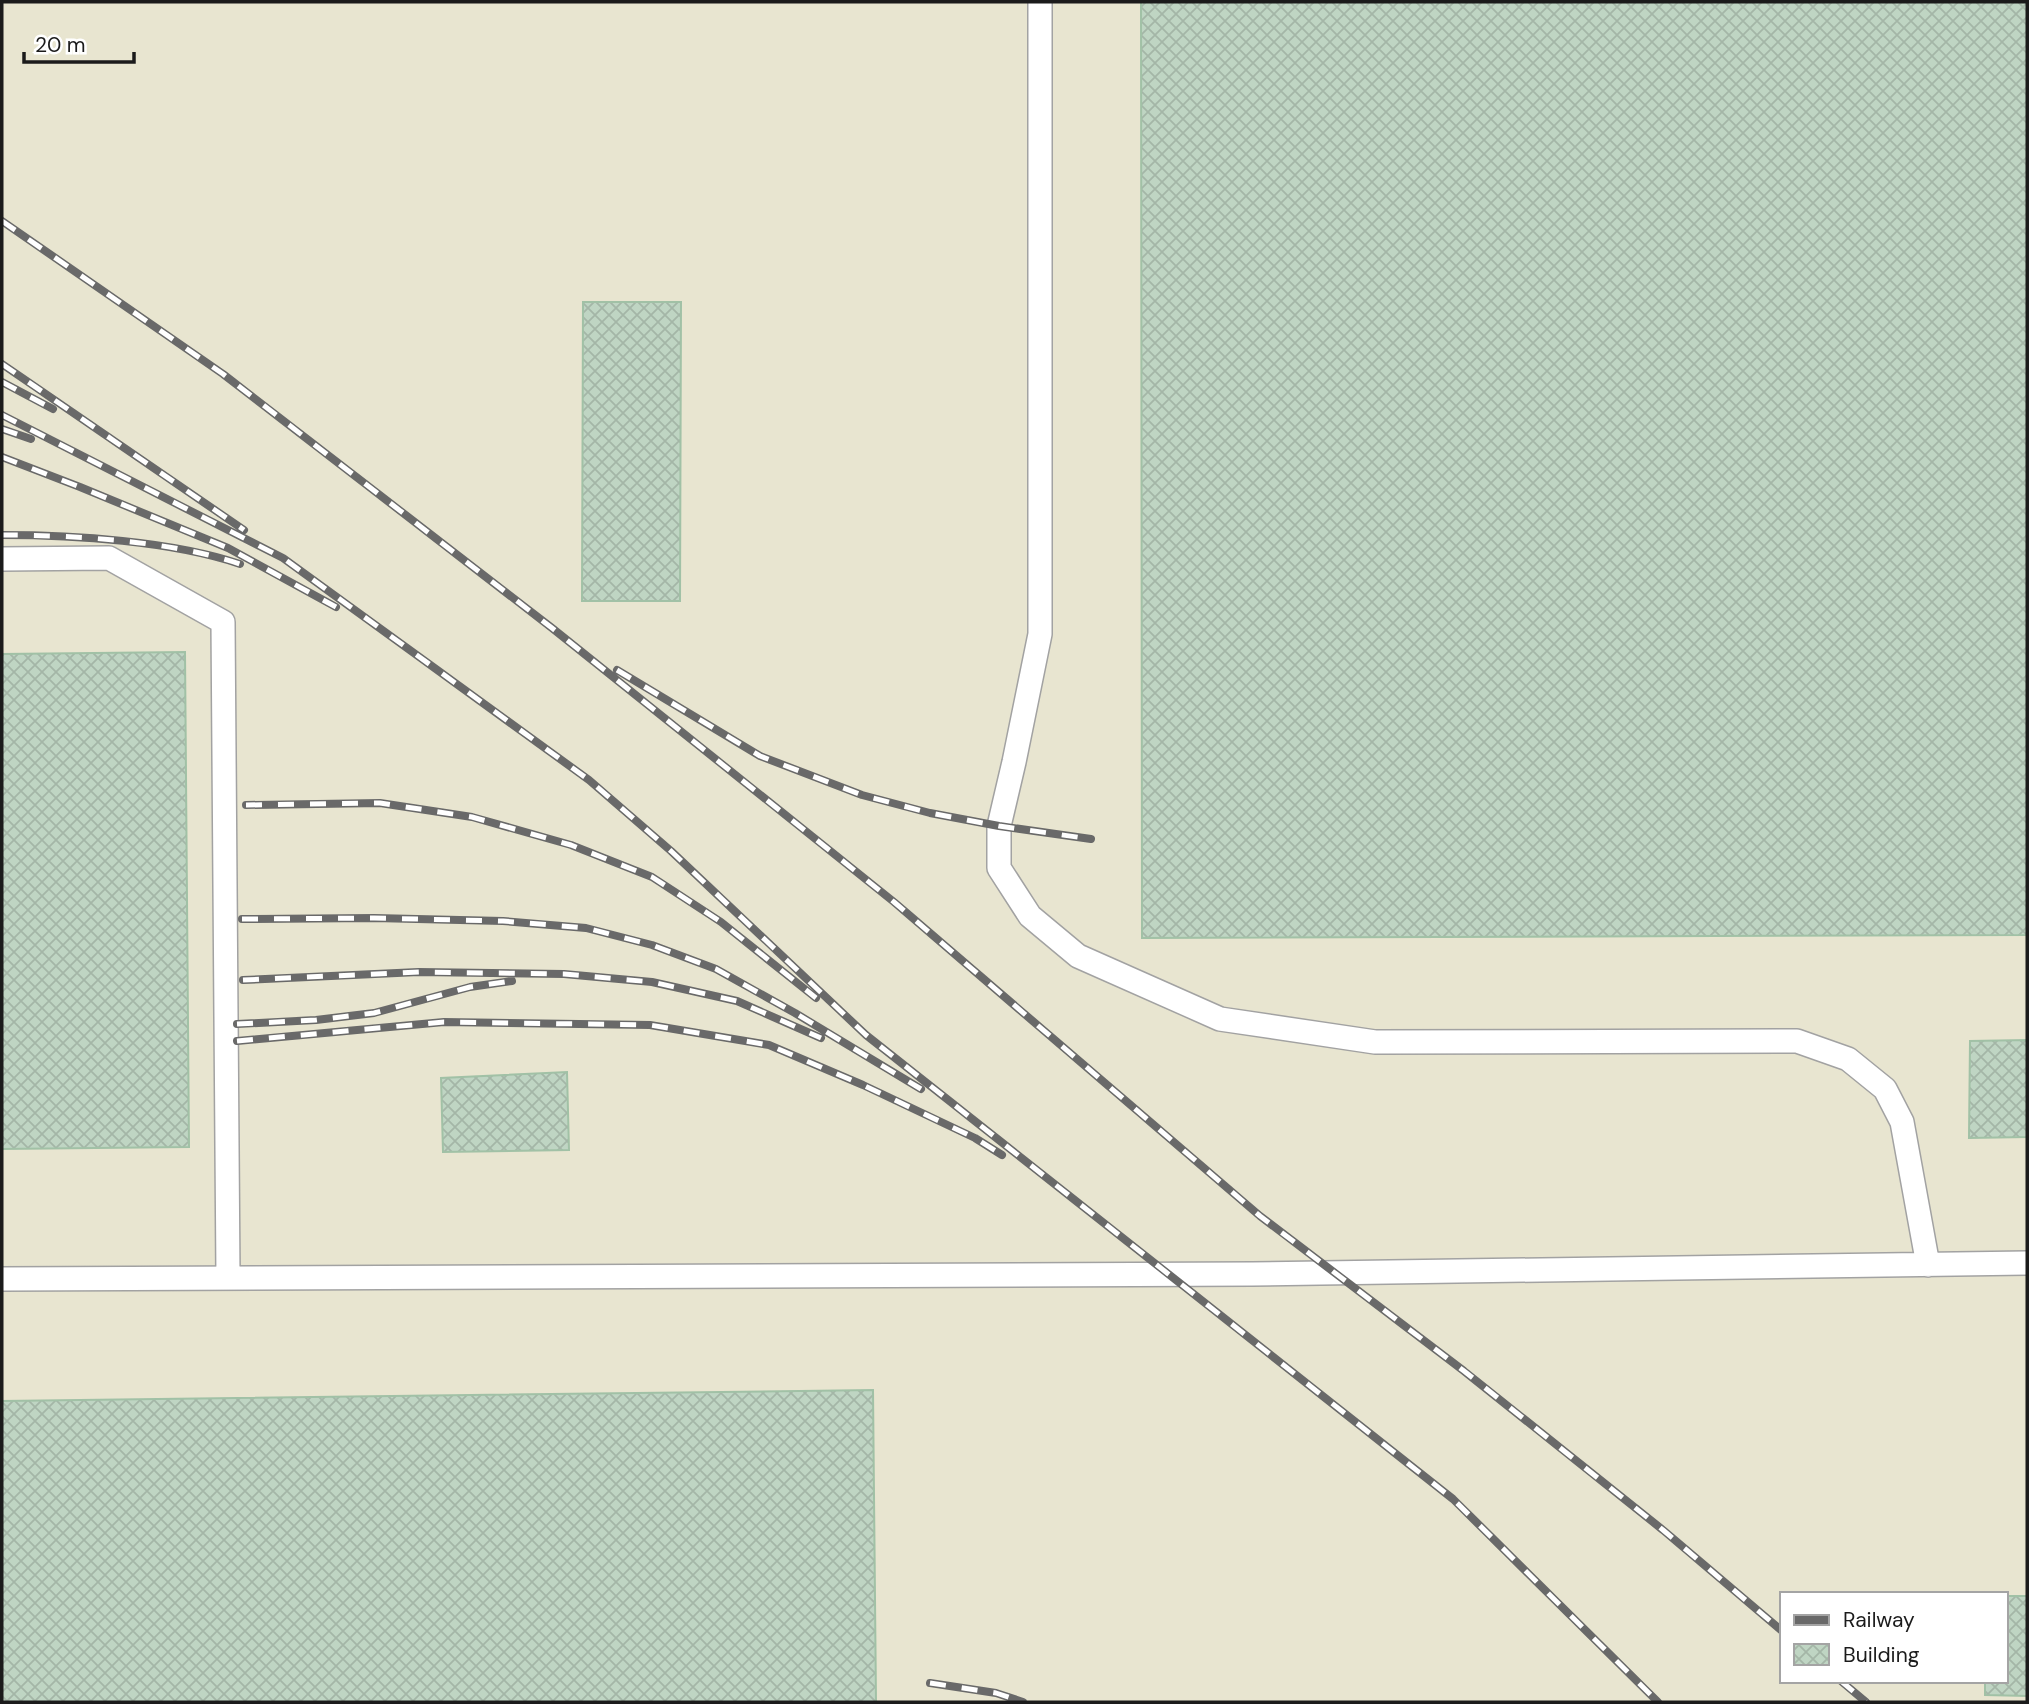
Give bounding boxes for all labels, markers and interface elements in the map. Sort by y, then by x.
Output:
scale bar [24,21,135,65]
text: 20 m [35,31,86,59]
legend [1780,1592,2008,1683]
text: Railway [1843,1606,1915,1634]
text: Building [1843,1641,1920,1669]

